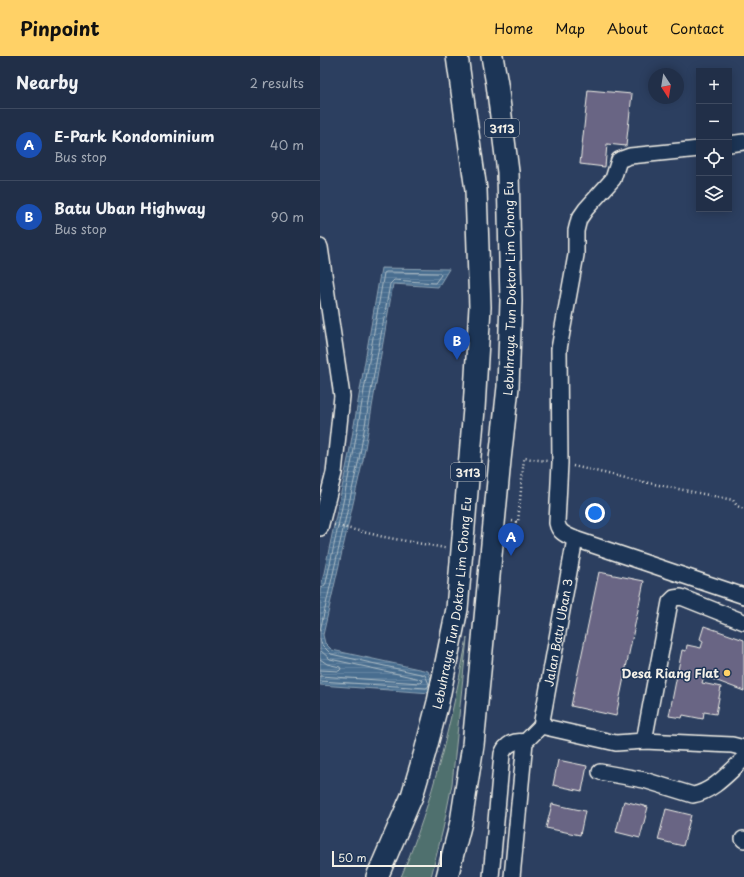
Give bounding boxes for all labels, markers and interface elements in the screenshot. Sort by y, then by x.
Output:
text: Pinpoint [20,14,100,42]
text: Home [494,18,533,39]
text: Map [555,18,585,39]
text: About [607,18,648,39]
text: Contact [670,18,724,39]
north arrow [648,68,684,104]
map controls [696,68,732,212]
button: + [696,68,732,104]
text: Nearby [16,69,78,95]
text: 2 results [250,73,304,92]
button: − [696,104,732,140]
road number: 3113 [485,119,519,137]
text: E-Park Kondominium [54,124,214,147]
text: A [24,135,34,154]
text: 40 m [270,135,304,154]
button: locate [696,140,732,176]
text: Bus stop [54,147,107,166]
button: layers [696,176,732,212]
street label: Lebuhraya Tun Doktor Lim Chong Eu [498,181,520,397]
text: Batu Uban Highway [54,196,205,219]
text: B [25,207,33,226]
text: 90 m [271,207,304,226]
text: Bus stop [54,219,107,238]
pin: B [444,327,470,360]
road number: 3113 [451,463,485,481]
street label: Lebuhraya Tun Doktor Lim Chong Eu [428,496,475,711]
your location [585,503,605,523]
pin: A [498,523,524,556]
street label: Jalan Batu Uban 3 [539,577,577,688]
place label: Desa Riang Flat [621,664,719,682]
marker: Desa Riang Flat [722,668,732,678]
scale bar [332,849,442,868]
text: 50 m [338,849,367,866]

